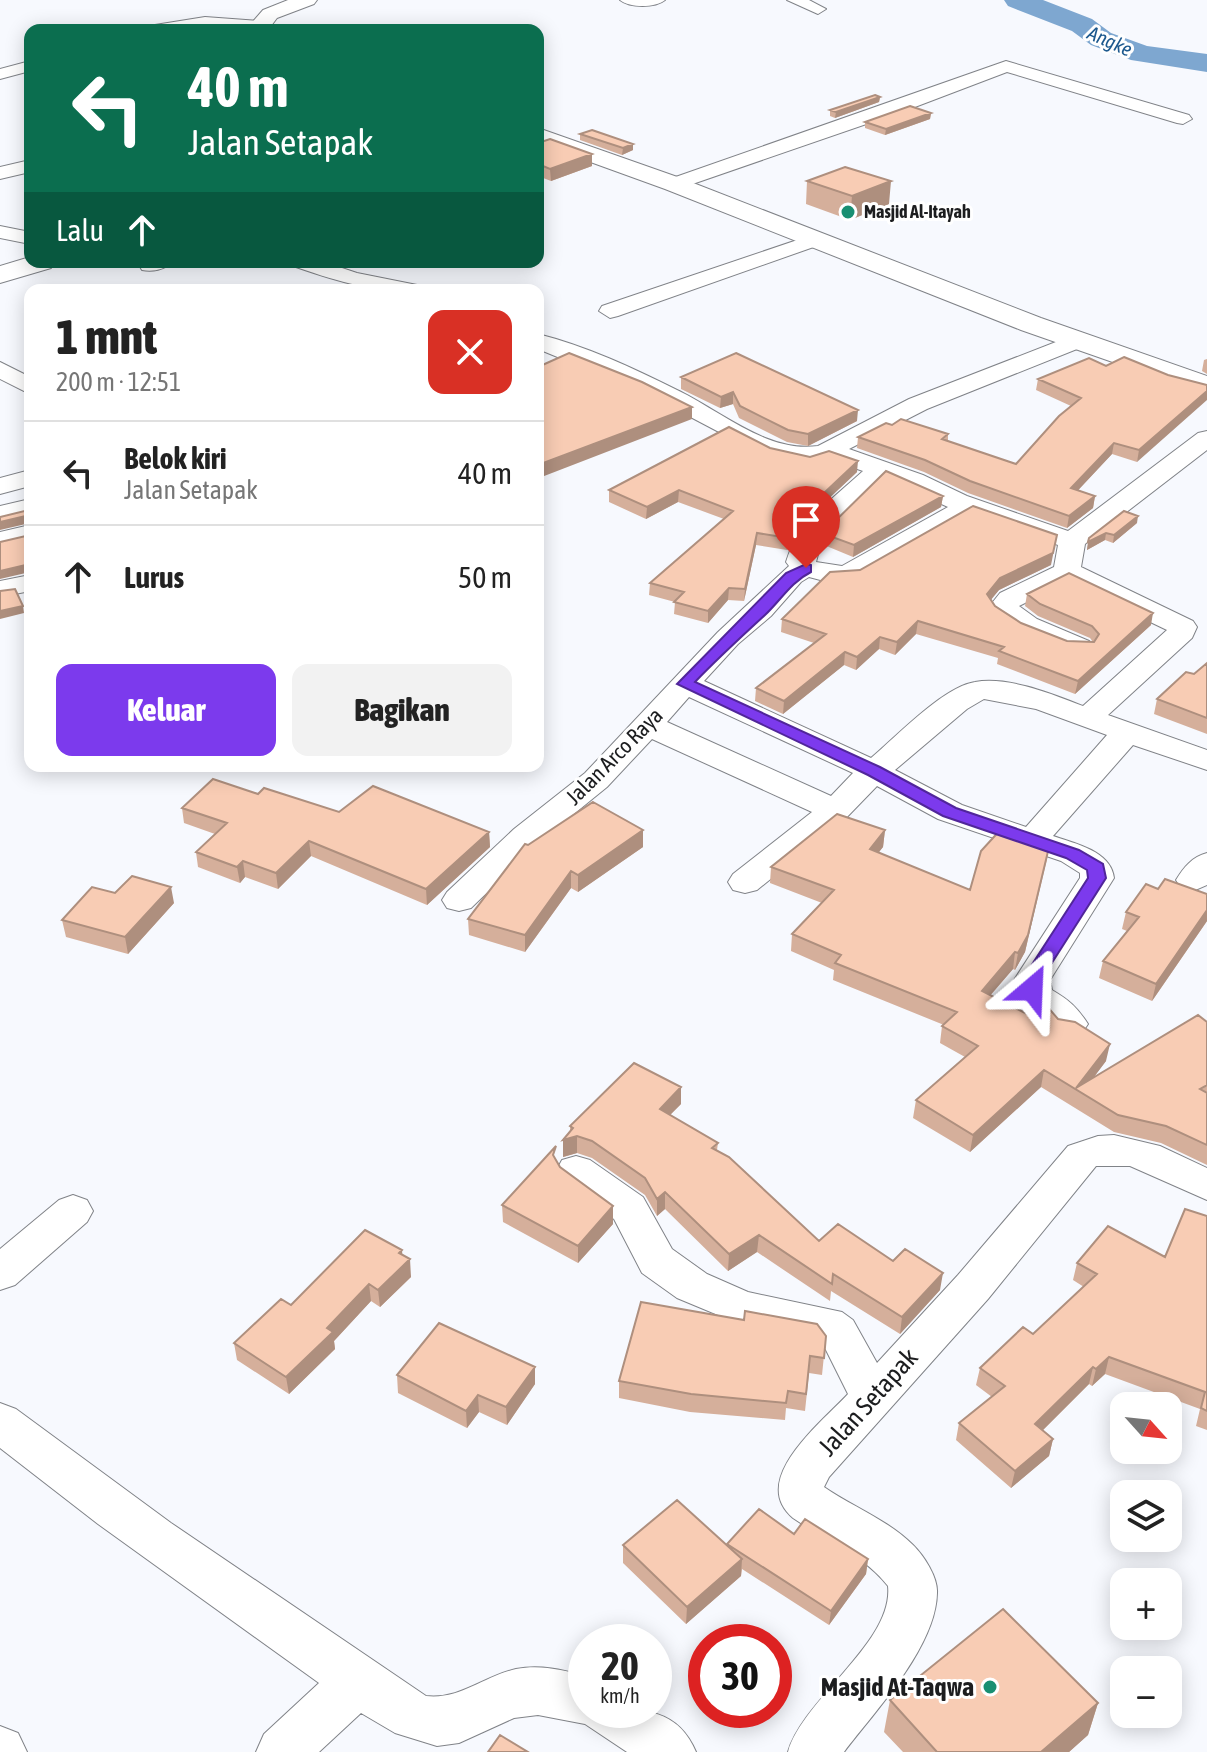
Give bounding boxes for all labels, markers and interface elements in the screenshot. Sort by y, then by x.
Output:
water label: Angke [1083,20,1136,60]
text: 40 m [188,55,289,119]
icon: left [56,56,160,160]
text: Jalan Setapak [188,121,373,163]
place label: Masjid Al-Itayah [864,201,971,222]
marker: Masjid Al-Itayah [839,203,857,221]
icon: ahead [120,208,164,252]
text: Lalu [56,213,104,247]
text: 1 mnt [56,309,157,364]
button: close [428,310,512,394]
text: 200 m · 12:51 [56,367,181,397]
text: Belok kiri [124,441,227,475]
icon: left [56,451,100,495]
text: 40 m [458,456,512,490]
text: Jalan Setapak [124,475,258,505]
pin [772,486,840,568]
icon: arrive [784,498,828,542]
icon: ahead [56,555,100,599]
text: Lurus [124,560,184,594]
text: 50 m [458,560,512,594]
button: Keluar [56,664,276,756]
button: Bagikan [292,664,512,756]
street label: Jalan Arco Raya [560,702,668,810]
position arrow [990,947,1074,1031]
street label: Jalan Setapak [812,1342,924,1462]
north arrow [1110,1392,1182,1464]
map controls [1110,1392,1182,1728]
button: layers [1110,1480,1182,1552]
button: + [1110,1568,1182,1640]
speed limit sign: 30 [688,1624,792,1728]
text: 20 [601,1643,639,1688]
button: − [1110,1656,1182,1728]
place label: Masjid At-Taqwa [821,1672,974,1702]
marker: Masjid At-Taqwa [981,1678,999,1696]
text: km/h [600,1684,640,1707]

